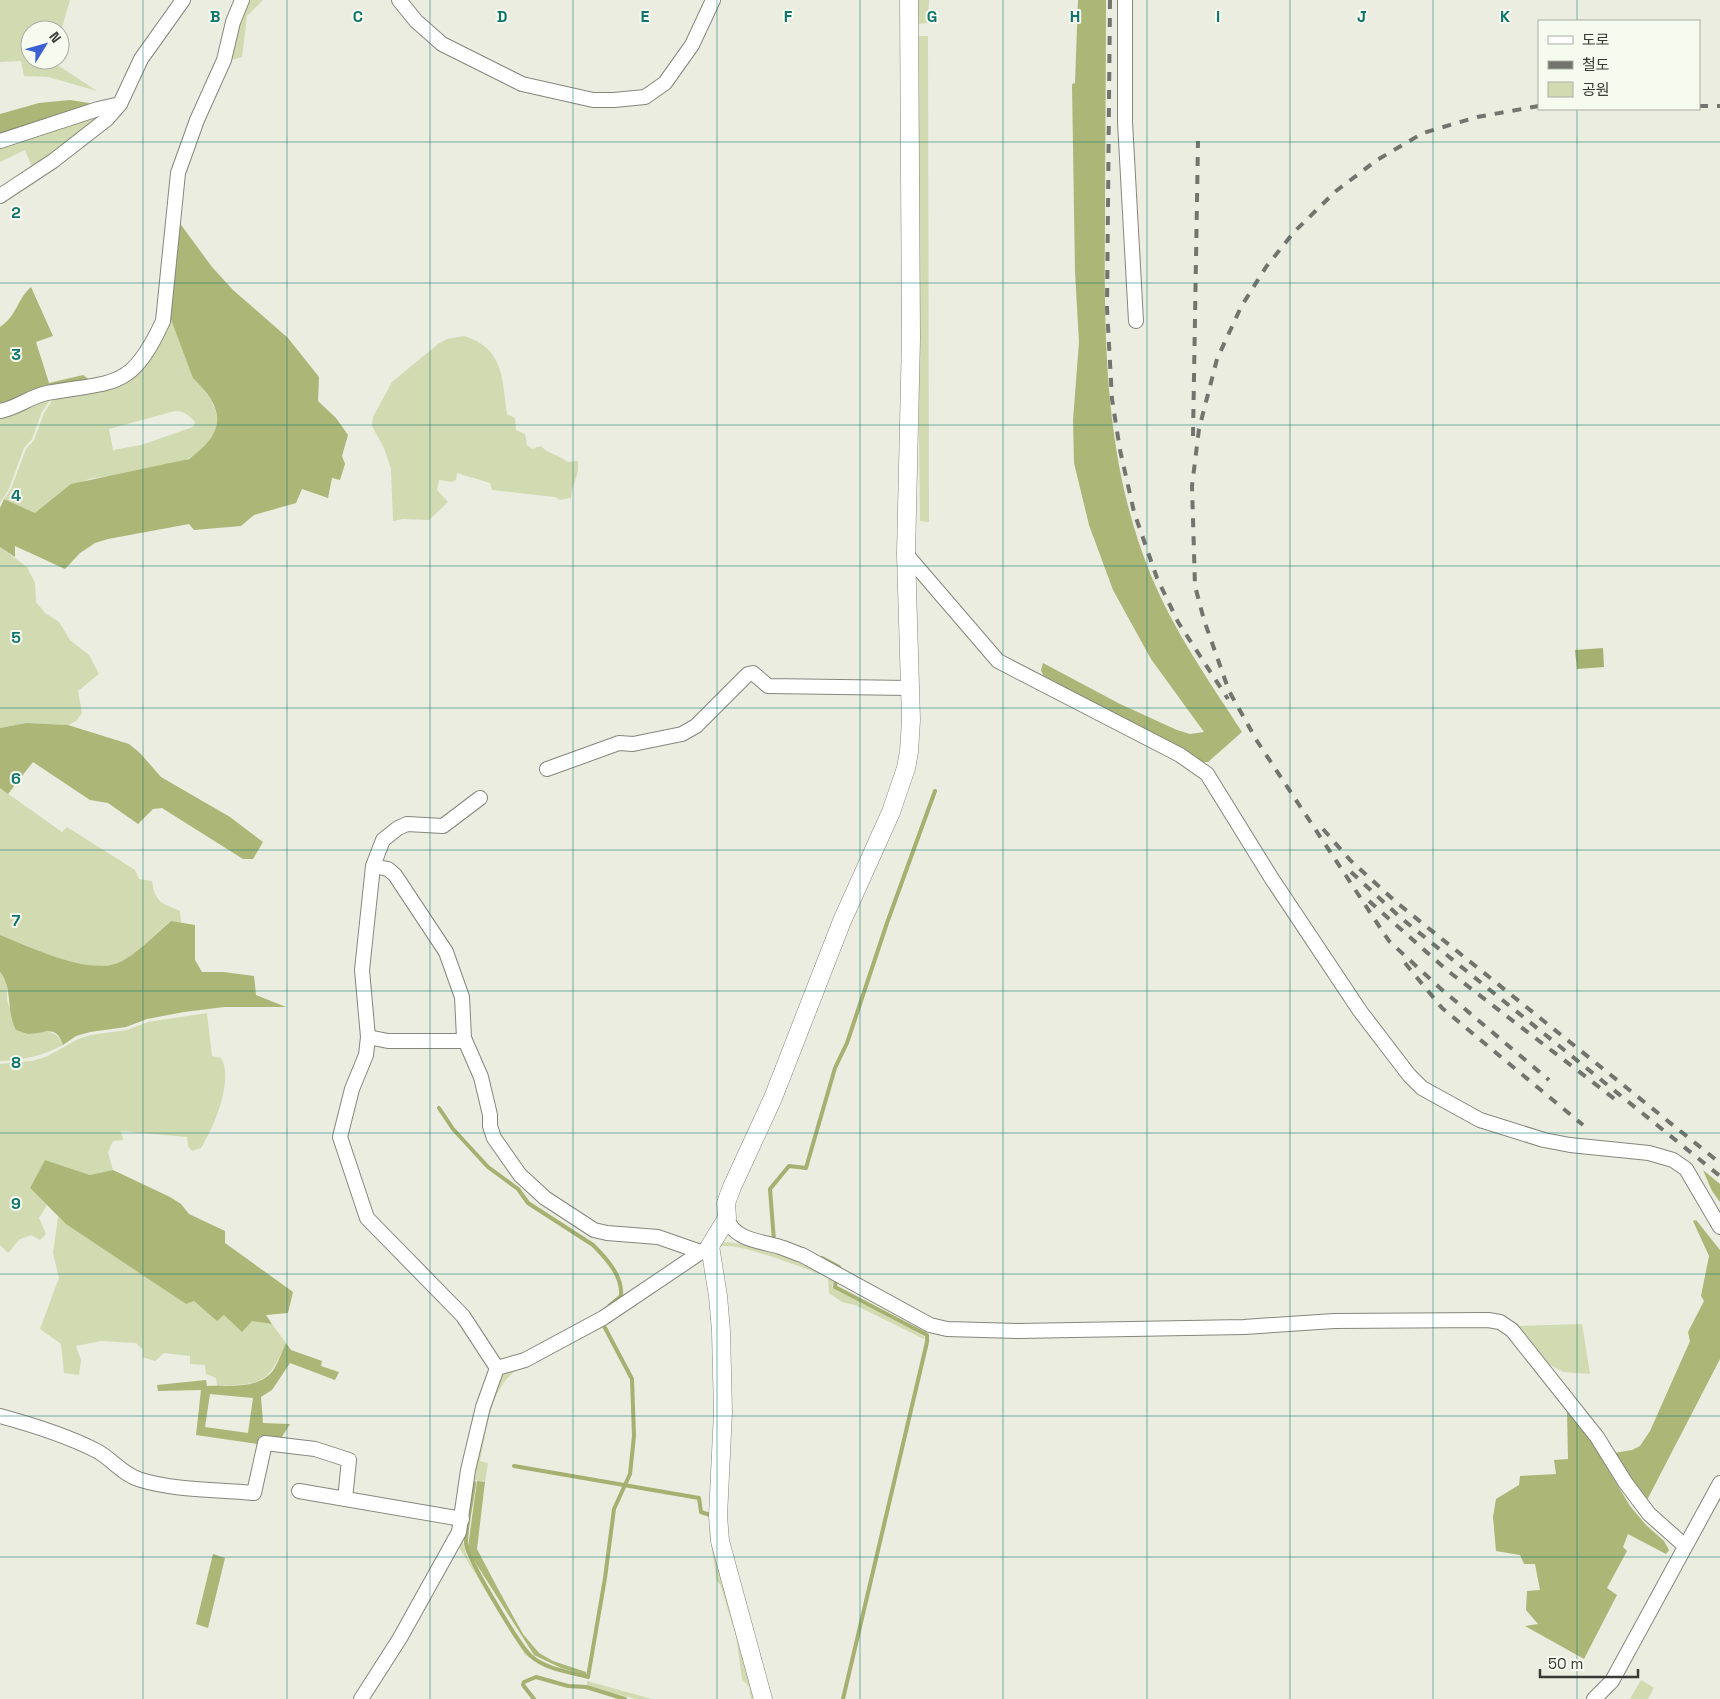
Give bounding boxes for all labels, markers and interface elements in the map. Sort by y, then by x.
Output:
text: B [210,6,220,27]
text: C [353,6,363,27]
text: D [497,6,507,27]
text: E [641,6,650,27]
text: F [784,6,793,27]
text: G [927,6,937,27]
text: H [1070,6,1080,27]
text: I [1216,6,1220,27]
text: J [1357,6,1367,27]
text: K [1500,6,1510,27]
north arrow [20,20,70,70]
legend [1538,20,1700,110]
text: N [45,28,65,46]
text: 도로 [1582,30,1610,49]
text: 철도 [1582,55,1610,74]
text: 공원 [1582,80,1610,99]
text: 2 [11,202,21,223]
text: 3 [11,344,21,365]
text: 4 [11,485,21,506]
text: 5 [11,627,21,648]
text: 6 [11,768,21,789]
text: 7 [12,910,21,931]
text: 8 [11,1052,21,1073]
text: 9 [11,1193,21,1214]
scale bar [1540,1646,1638,1678]
text: 50 m [1548,1654,1583,1673]

